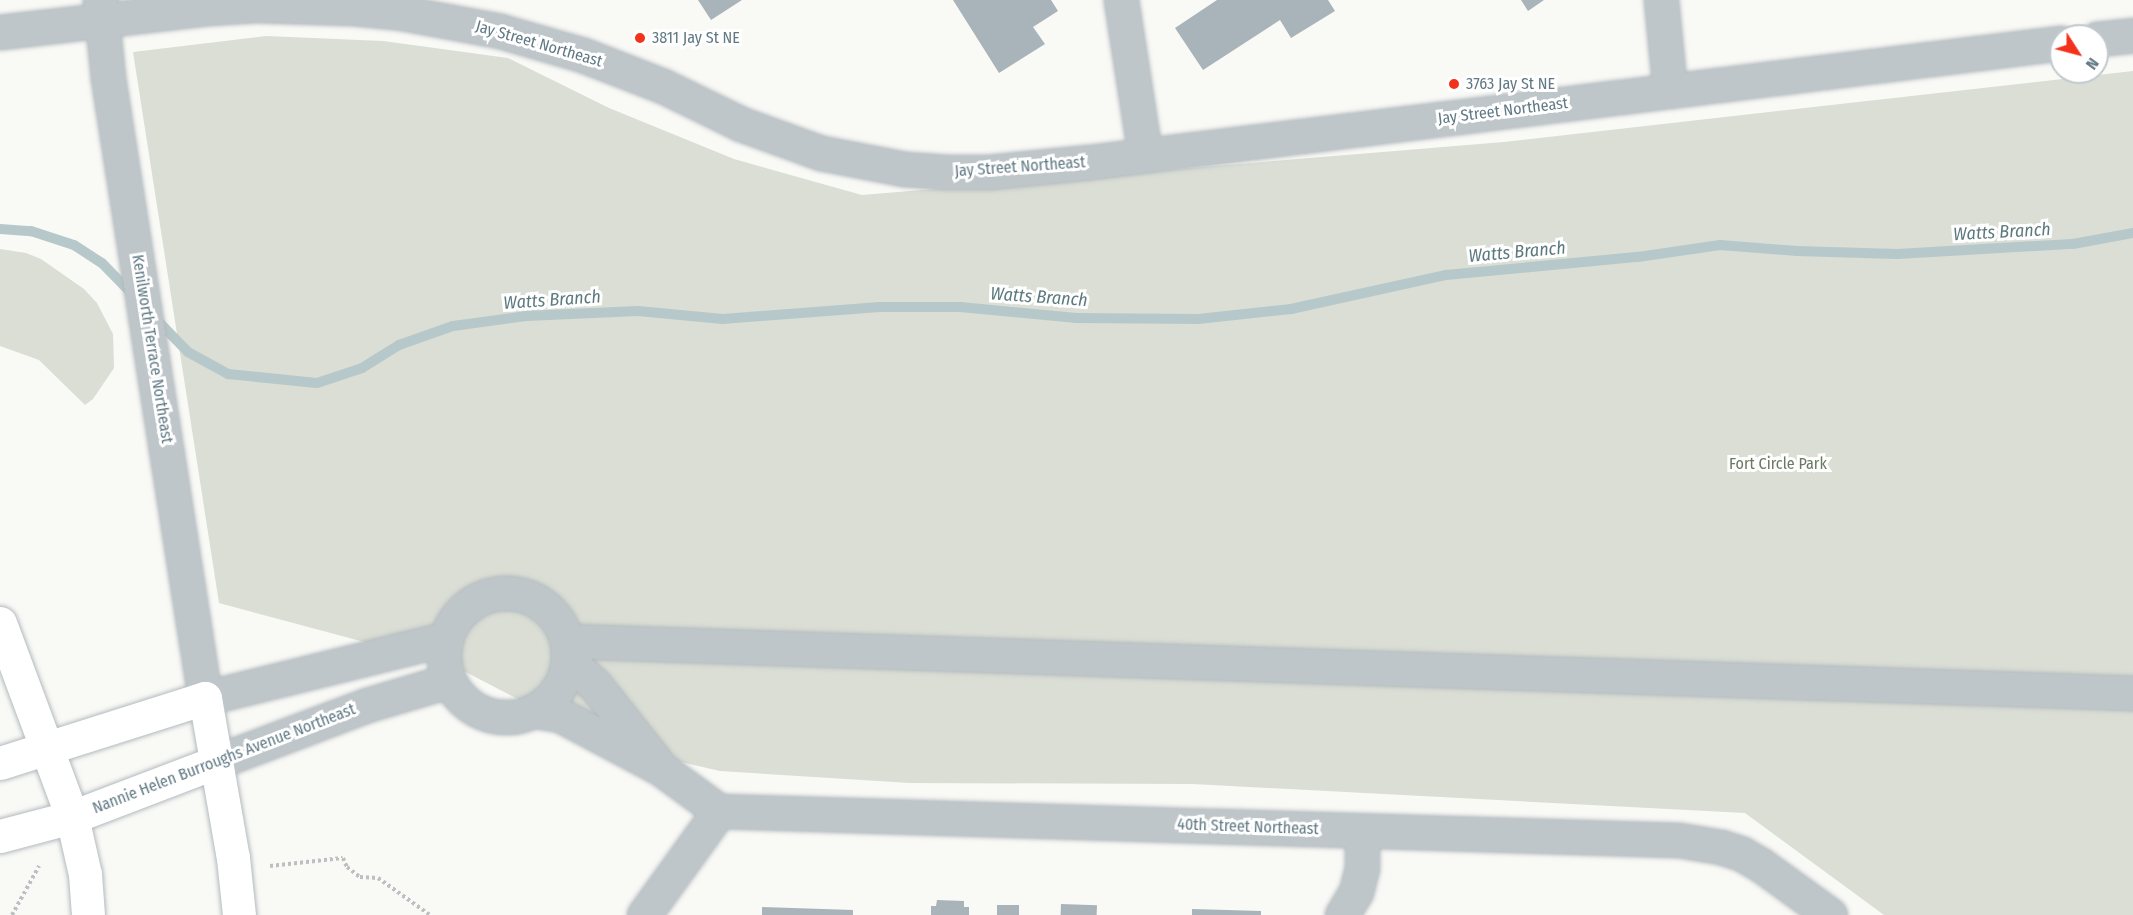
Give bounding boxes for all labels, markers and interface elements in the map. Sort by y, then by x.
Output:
street label: Jay Street Northeast [473,17,605,71]
north arrow [2049,24,2109,84]
place label: 3811 Jay St NE [652,28,740,48]
marker: 3811 Jay St NE [633,31,647,45]
text: N [2082,54,2103,73]
place label: 3763 Jay St NE [1466,74,1555,94]
marker: 3763 Jay St NE [1447,77,1461,91]
street label: Jay Street Northeast [1437,93,1569,129]
street label: Jay Street Northeast [954,153,1086,181]
water label: Watts Branch [1953,219,2051,245]
water label: Watts Branch [1468,237,1566,267]
street label: Kenilworth Terrace Northeast [128,253,176,445]
water label: Watts Branch [990,283,1088,311]
water label: Watts Branch [503,286,601,314]
park label: Fort Circle Park [1729,454,1827,474]
street label: Nannie Helen Burroughs Avenue Northeast [90,700,358,818]
street label: 40th Street Northeast [1177,815,1319,839]

